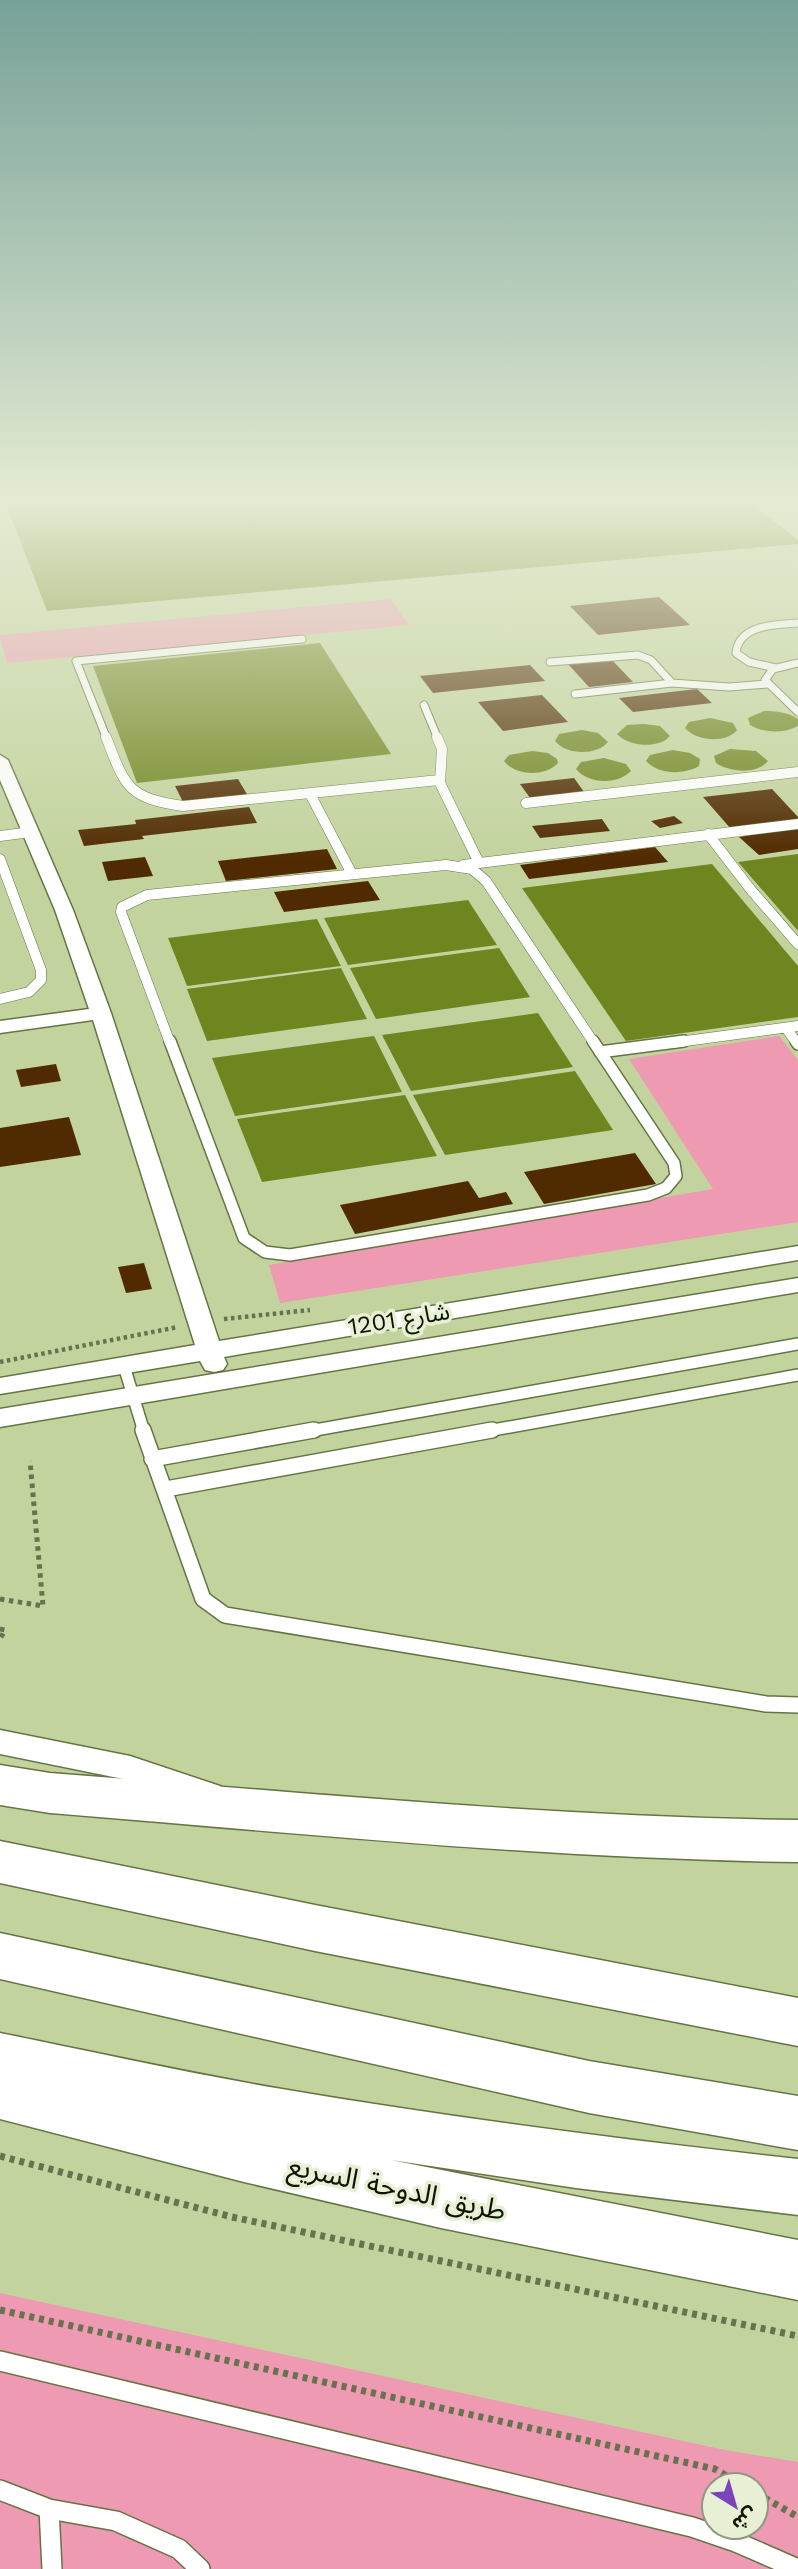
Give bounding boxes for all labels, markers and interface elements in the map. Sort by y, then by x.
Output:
street label: شارع 1201 [346,1297,452,1344]
street label: طريق الدوحة السريع [284,2149,509,2231]
north arrow [700,2471,770,2541]
text: ش [728,2502,762,2536]

